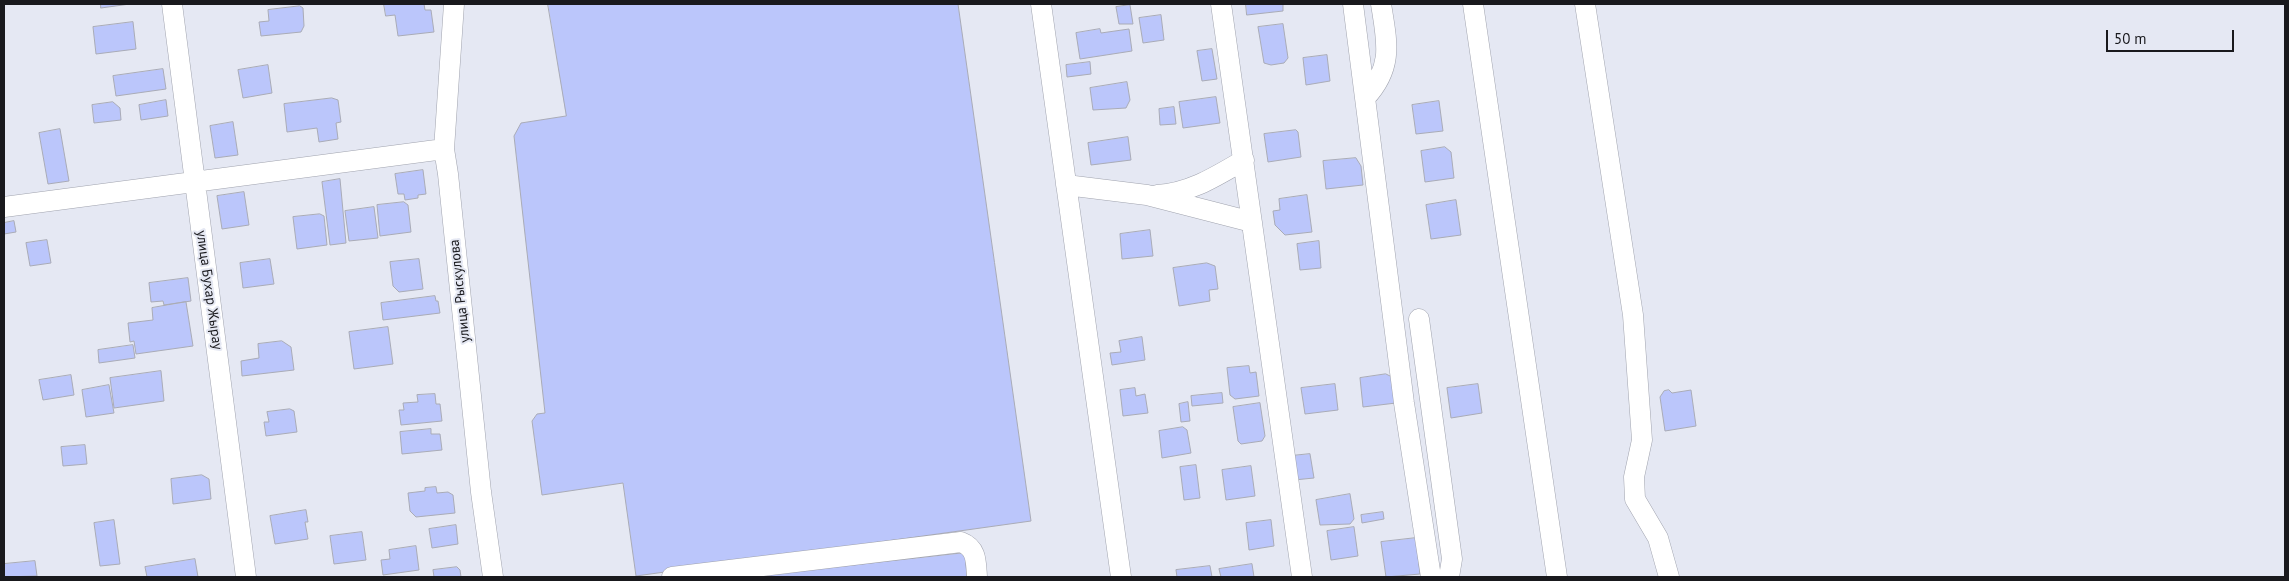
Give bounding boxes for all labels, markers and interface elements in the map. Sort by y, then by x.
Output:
scale bar [2109,20,2236,52]
text: 50 m [2114,29,2147,48]
street label: улица Бухар Жырау [192,229,226,351]
street label: улица Рыскулова [446,239,474,343]

